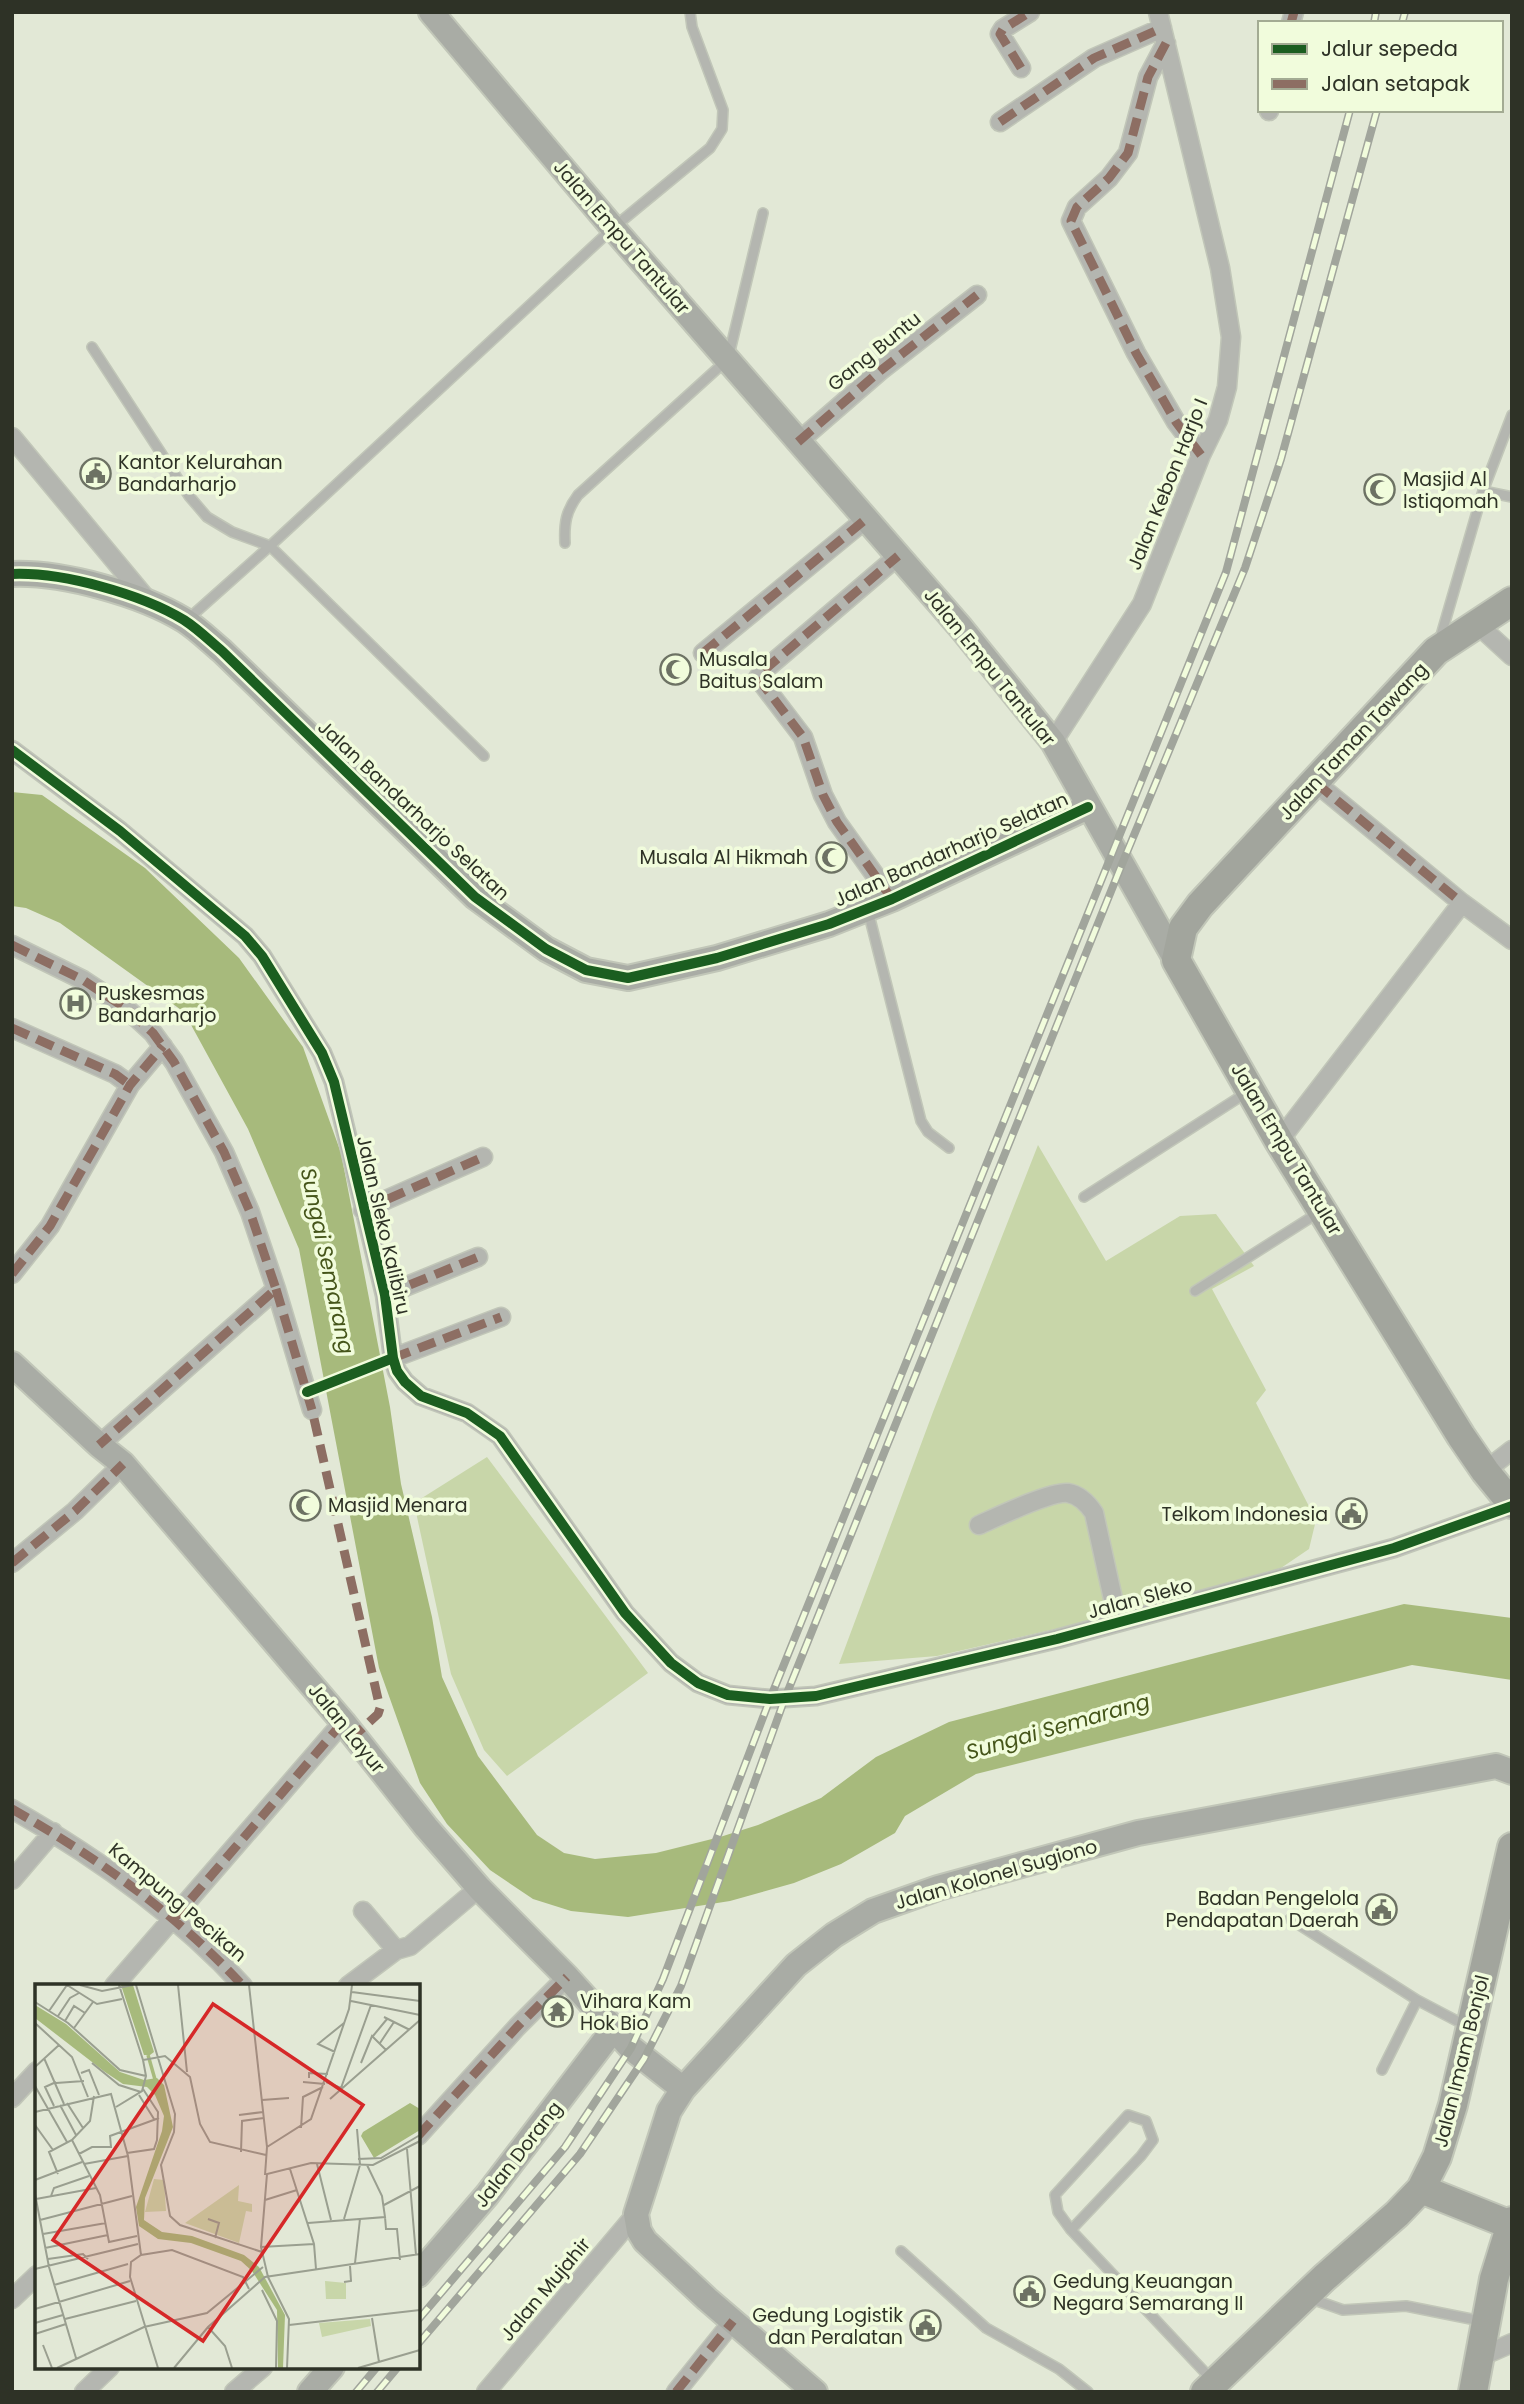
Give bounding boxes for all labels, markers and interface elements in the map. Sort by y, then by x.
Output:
legend [1258,21,1503,112]
text: Jalur sepeda [1321,34,1458,63]
text: Jalan setapak [1321,69,1470,98]
street label: Jalan Empu Tantular [547,154,696,320]
street label: Gang Buntu [822,305,927,397]
street label: Jalan Kebon Harjo I [1121,394,1214,574]
place label: Kantor Kelurahan Bandarharjo [118,449,283,498]
public building icon: Kantor Kelurahan Bandarharjo [78,456,112,490]
place label: Masjid Al Istiqomah [1403,466,1499,515]
mosque icon: Masjid Al Istiqomah [1363,473,1397,507]
street label: Jalan Empu Tantular [917,583,1062,752]
place label: Musala Baitus Salam [699,646,823,695]
mosque icon: Musala Baitus Salam [659,653,693,687]
street label: Jalan Taman Tawang [1273,656,1434,826]
street label: Jalan Bandarharjo Selatan [312,714,516,907]
street label: Jalan Bandarharjo Selatan [830,786,1072,913]
mosque icon: Musala Al Hikmah [814,840,848,874]
place label: Musala Al Hikmah [639,844,808,871]
place label: Puskesmas Bandarharjo [98,980,216,1029]
hospital icon: Puskesmas Bandarharjo [58,987,92,1021]
street label: Jalan Empu Tantular [1225,1058,1349,1240]
street label: Jalan Sleko Kalibiru [350,1133,417,1317]
water label: Sungai Semarang [294,1165,361,1357]
mosque icon: Masjid Menara [288,1488,322,1522]
place label: Masjid Menara [328,1492,468,1519]
public building icon: Telkom Indonesia [1334,1497,1368,1531]
place label: Telkom Indonesia [1161,1501,1328,1528]
street label: Jalan Sleko [1085,1572,1195,1625]
street label: Jalan Layur [302,1678,391,1779]
water label: Sungai Semarang [963,1686,1153,1767]
street label: Jalan Kolonel Sugiono [892,1833,1100,1916]
street label: Kampung Pecikan [103,1837,252,1968]
place label: Badan Pengelola Pendapatan Daerah [1166,1885,1359,1934]
public building icon: Badan Pengelola Pendapatan Daerah [1365,1892,1399,1926]
street label: Jalan Imam Bonjol [1427,1972,1496,2150]
inset map [35,1984,420,2369]
place label: Vihara Kam Hok Bio [580,1988,691,2037]
temple icon: Vihara Kam Hok Bio [540,1995,574,2029]
street label: Jalan Dorang [468,2095,568,2213]
street label: Jalan Mujahir [494,2232,597,2347]
place label: Gedung Keuangan Negara Semarang II [1053,2268,1244,2317]
public building icon: Gedung Keuangan Negara Semarang II [1013,2275,1047,2309]
place label: Gedung Logistik dan Peralatan [752,2302,903,2351]
public building icon: Gedung Logistik dan Peralatan [909,2309,943,2343]

